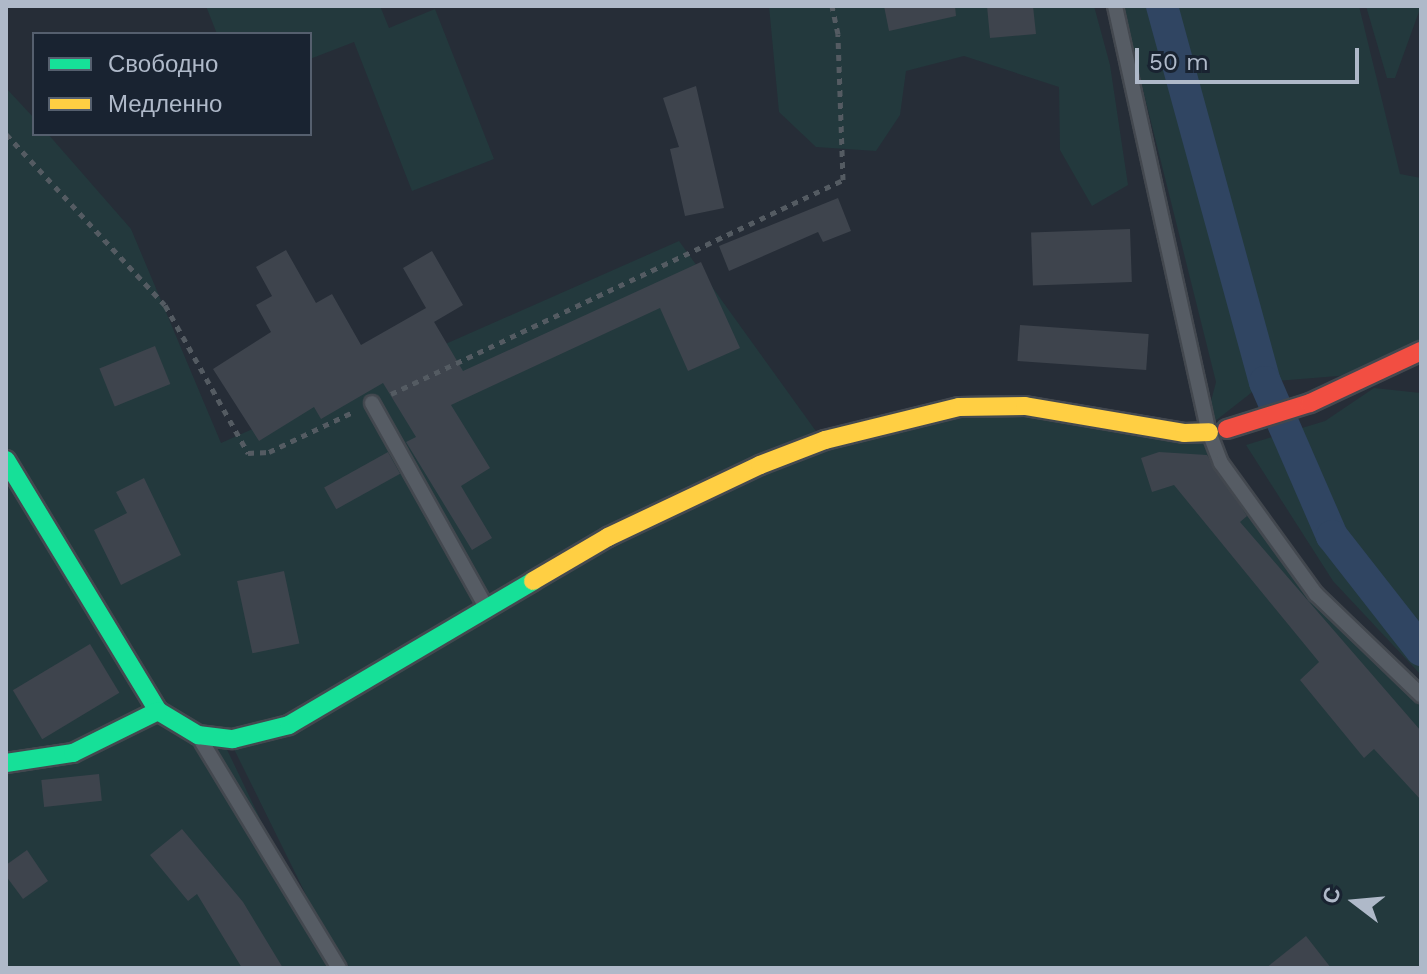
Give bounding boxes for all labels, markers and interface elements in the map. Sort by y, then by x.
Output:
legend [32,32,312,136]
scale bar [1139,32,1363,82]
text: 50 m [1149,48,1209,76]
text: Свободно [108,50,218,78]
text: Медленно [108,90,222,118]
north arrow [1315,862,1395,942]
text: С [1317,884,1346,906]

